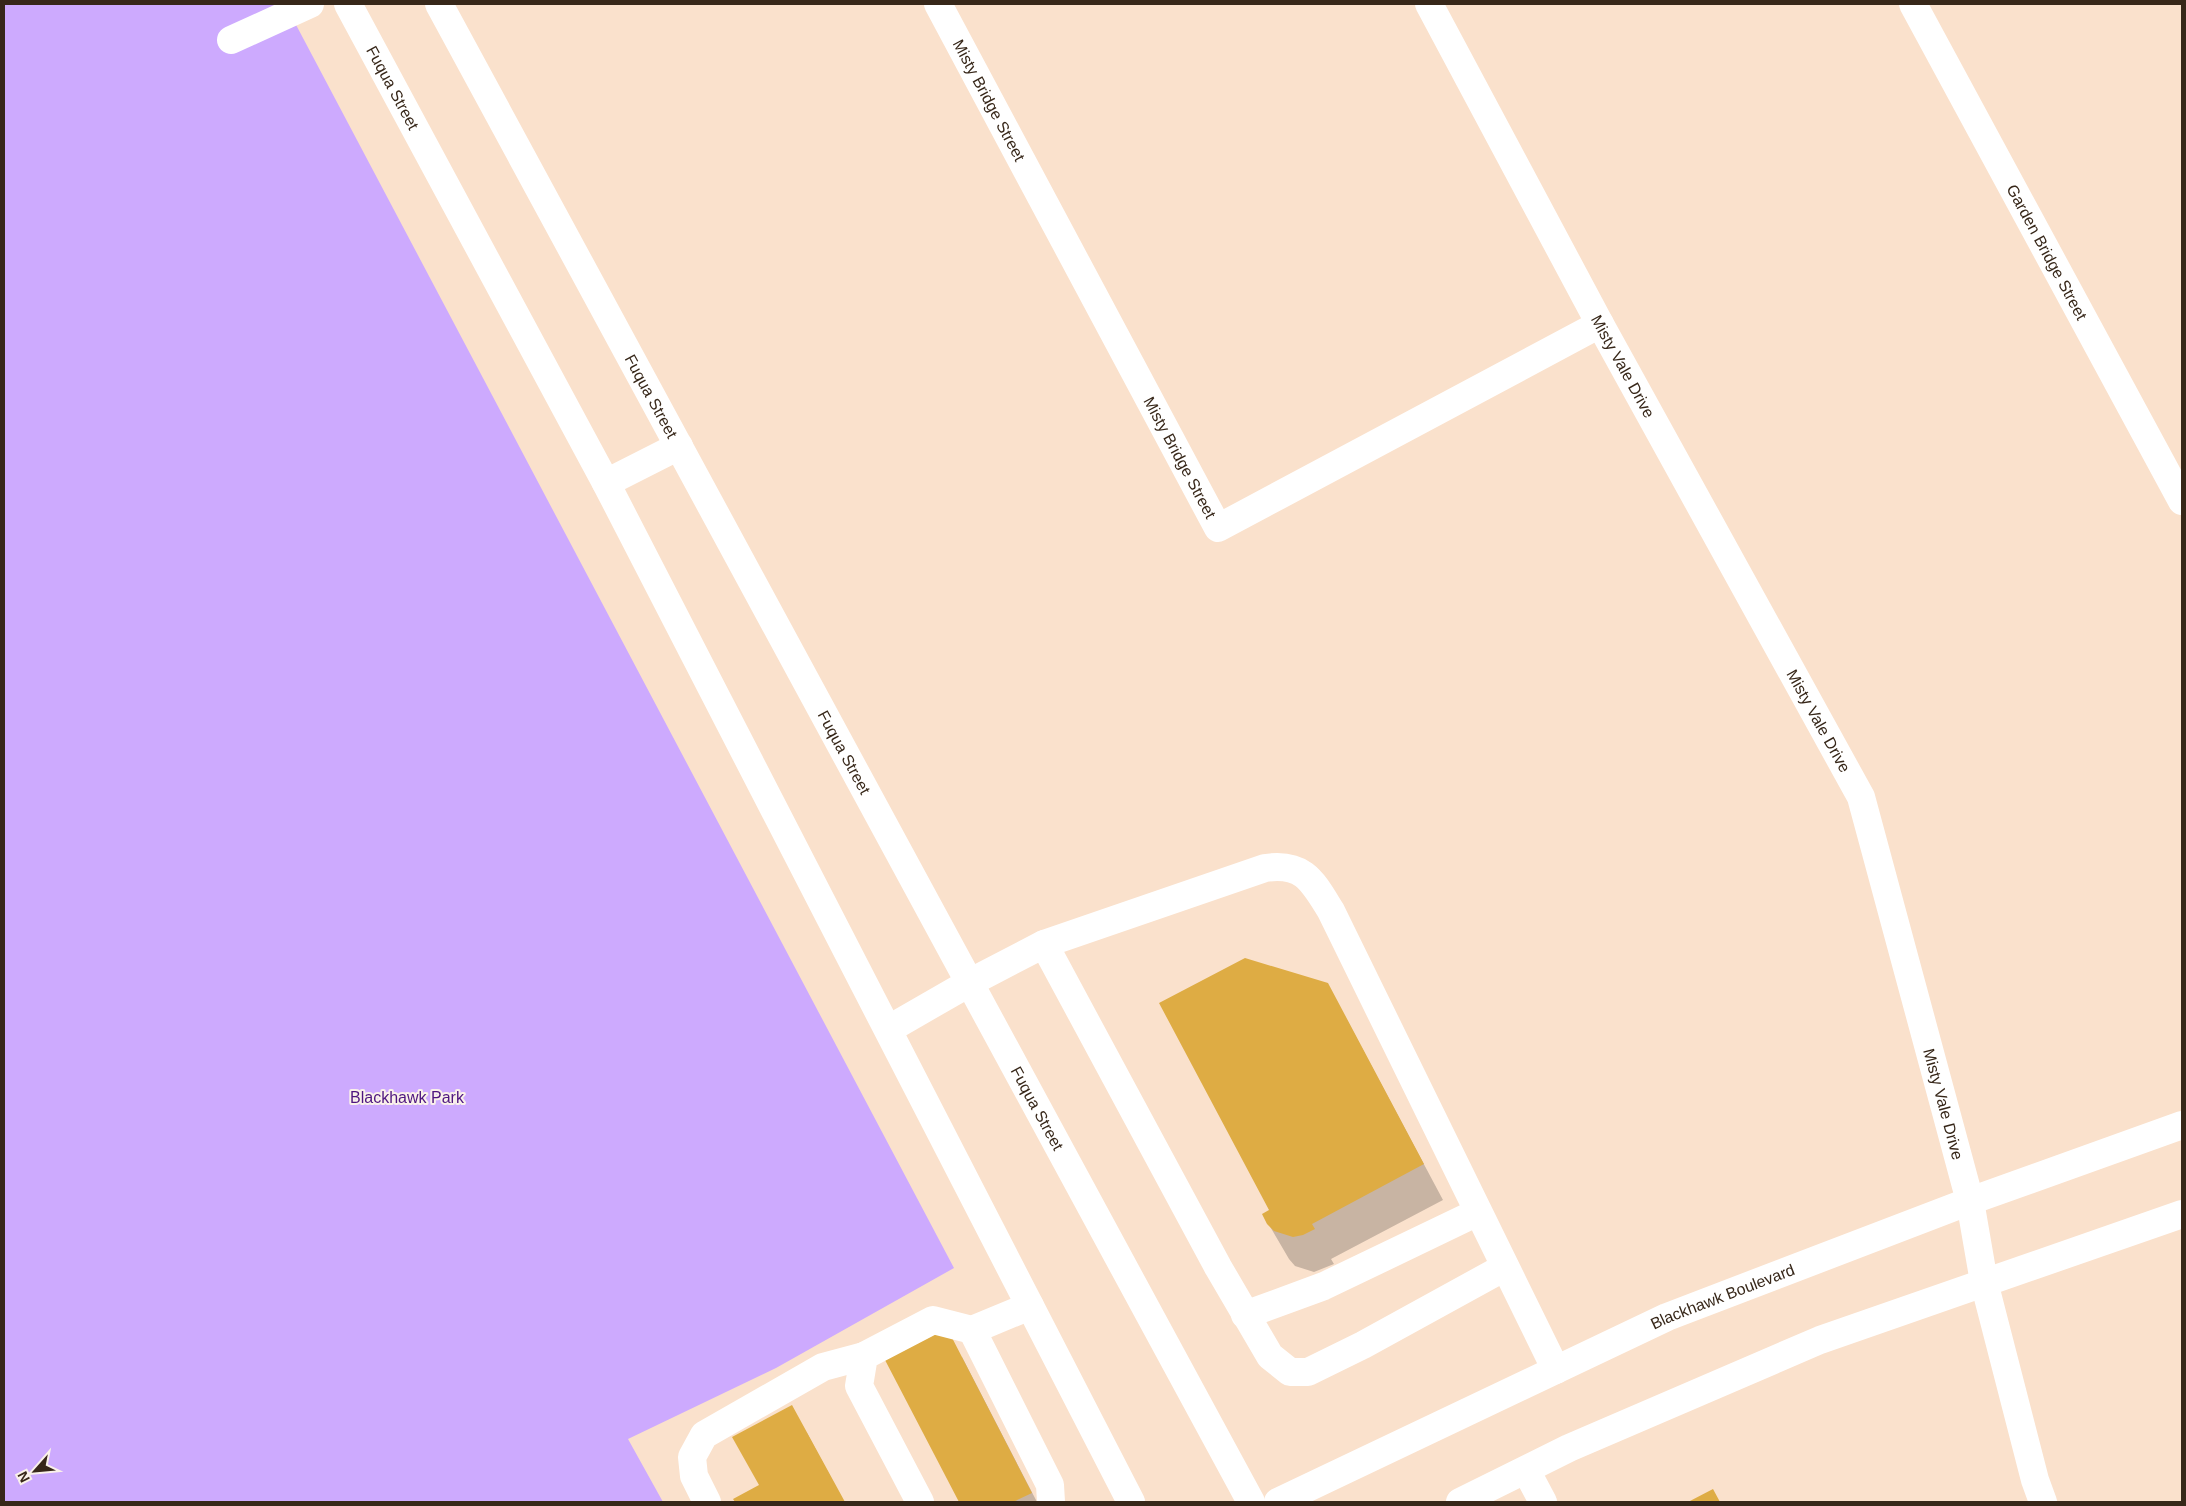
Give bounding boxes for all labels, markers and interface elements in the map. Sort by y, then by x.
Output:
street label: Misty Bridge Street [950,37,1029,165]
street label: Fuqua Street [363,43,422,133]
street label: Garden Bridge Street [2003,182,2091,323]
street label: Misty Vale Drive [1588,312,1658,421]
street label: Fuqua Street [622,352,681,442]
street label: Misty Bridge Street [1140,394,1219,522]
street label: Misty Vale Drive [1783,667,1854,775]
street label: Fuqua Street [815,708,874,798]
street label: Misty Vale Drive [1920,1047,1966,1162]
street label: Fuqua Street [1008,1064,1067,1154]
park label: Blackhawk Park [350,1089,465,1106]
street label: Blackhawk Boulevard [1648,1261,1797,1333]
north arrow [10,1446,60,1496]
text: N [14,1469,33,1485]

